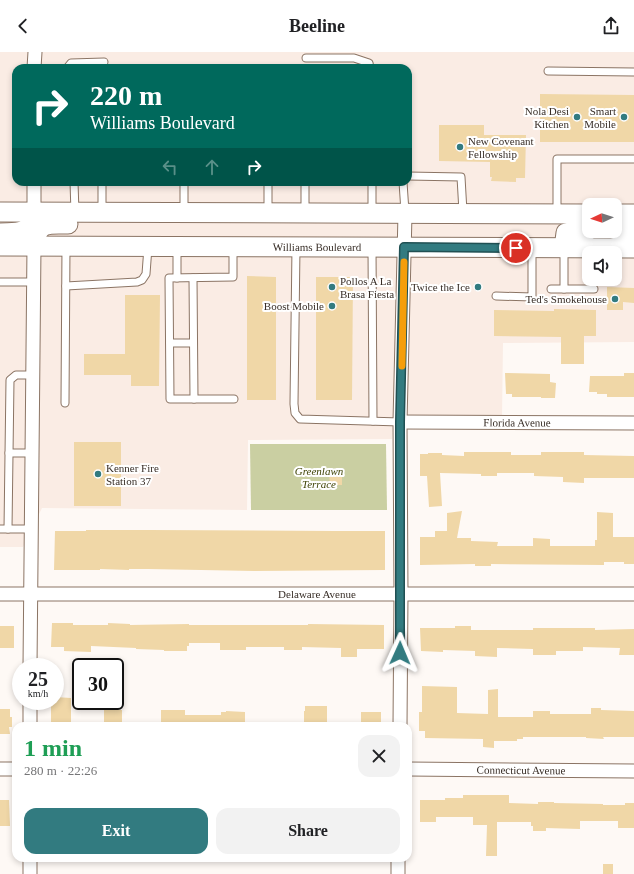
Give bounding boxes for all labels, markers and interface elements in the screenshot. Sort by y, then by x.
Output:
icon: back [12,15,34,37]
icon: share [600,15,622,37]
text: Beeline [289,16,345,36]
icon: right [24,80,76,132]
text: 220 m [90,80,162,111]
place label: Nola Desi Kitchen [525,105,569,130]
place label: Smart Mobile [584,105,616,130]
marker: Nola Desi Kitchen [572,112,582,122]
marker: Smart Mobile [619,112,629,122]
text: Williams Boulevard [90,113,235,133]
place label: New Covenant Fellowship [468,135,534,160]
marker: New Covenant Fellowship [455,142,465,152]
icon: left [159,156,181,178]
icon: ahead [201,156,223,178]
icon: right [243,156,265,178]
north arrow [582,198,622,238]
map controls [582,198,622,286]
pin [499,231,533,265]
icon: arrive [505,237,527,259]
street label: Williams Boulevard [273,241,362,253]
button: sound [582,246,622,286]
place label: Pollos A La Brasa Fiesta [340,275,394,300]
place label: Twice the Ice [411,281,470,293]
marker: Pollos A La Brasa Fiesta [327,282,337,292]
marker: Twice the Ice [473,282,483,292]
place label: Ted's Smokehouse [525,293,607,305]
marker: Ted's Smokehouse [610,294,620,304]
place label: Boost Mobile [264,300,324,312]
marker: Boost Mobile [327,301,337,311]
street label: Florida Avenue [483,416,551,429]
place label: Kenner Fire Station 37 [106,462,159,487]
park label: Greenlawn Terrace [295,465,344,490]
marker: Kenner Fire Station 37 [93,469,103,479]
street label: Delaware Avenue [278,588,356,600]
position arrow [379,632,421,674]
speed limit sign: 30 [72,658,124,710]
text: 25 [28,668,48,690]
text: km/h [28,688,48,699]
text: 1 min [24,735,82,761]
button: close [358,735,400,777]
text: 280 m · 22:26 [24,763,97,778]
street label: Connecticut Avenue [477,764,566,776]
button: Exit [24,808,208,854]
button: Share [216,808,400,854]

